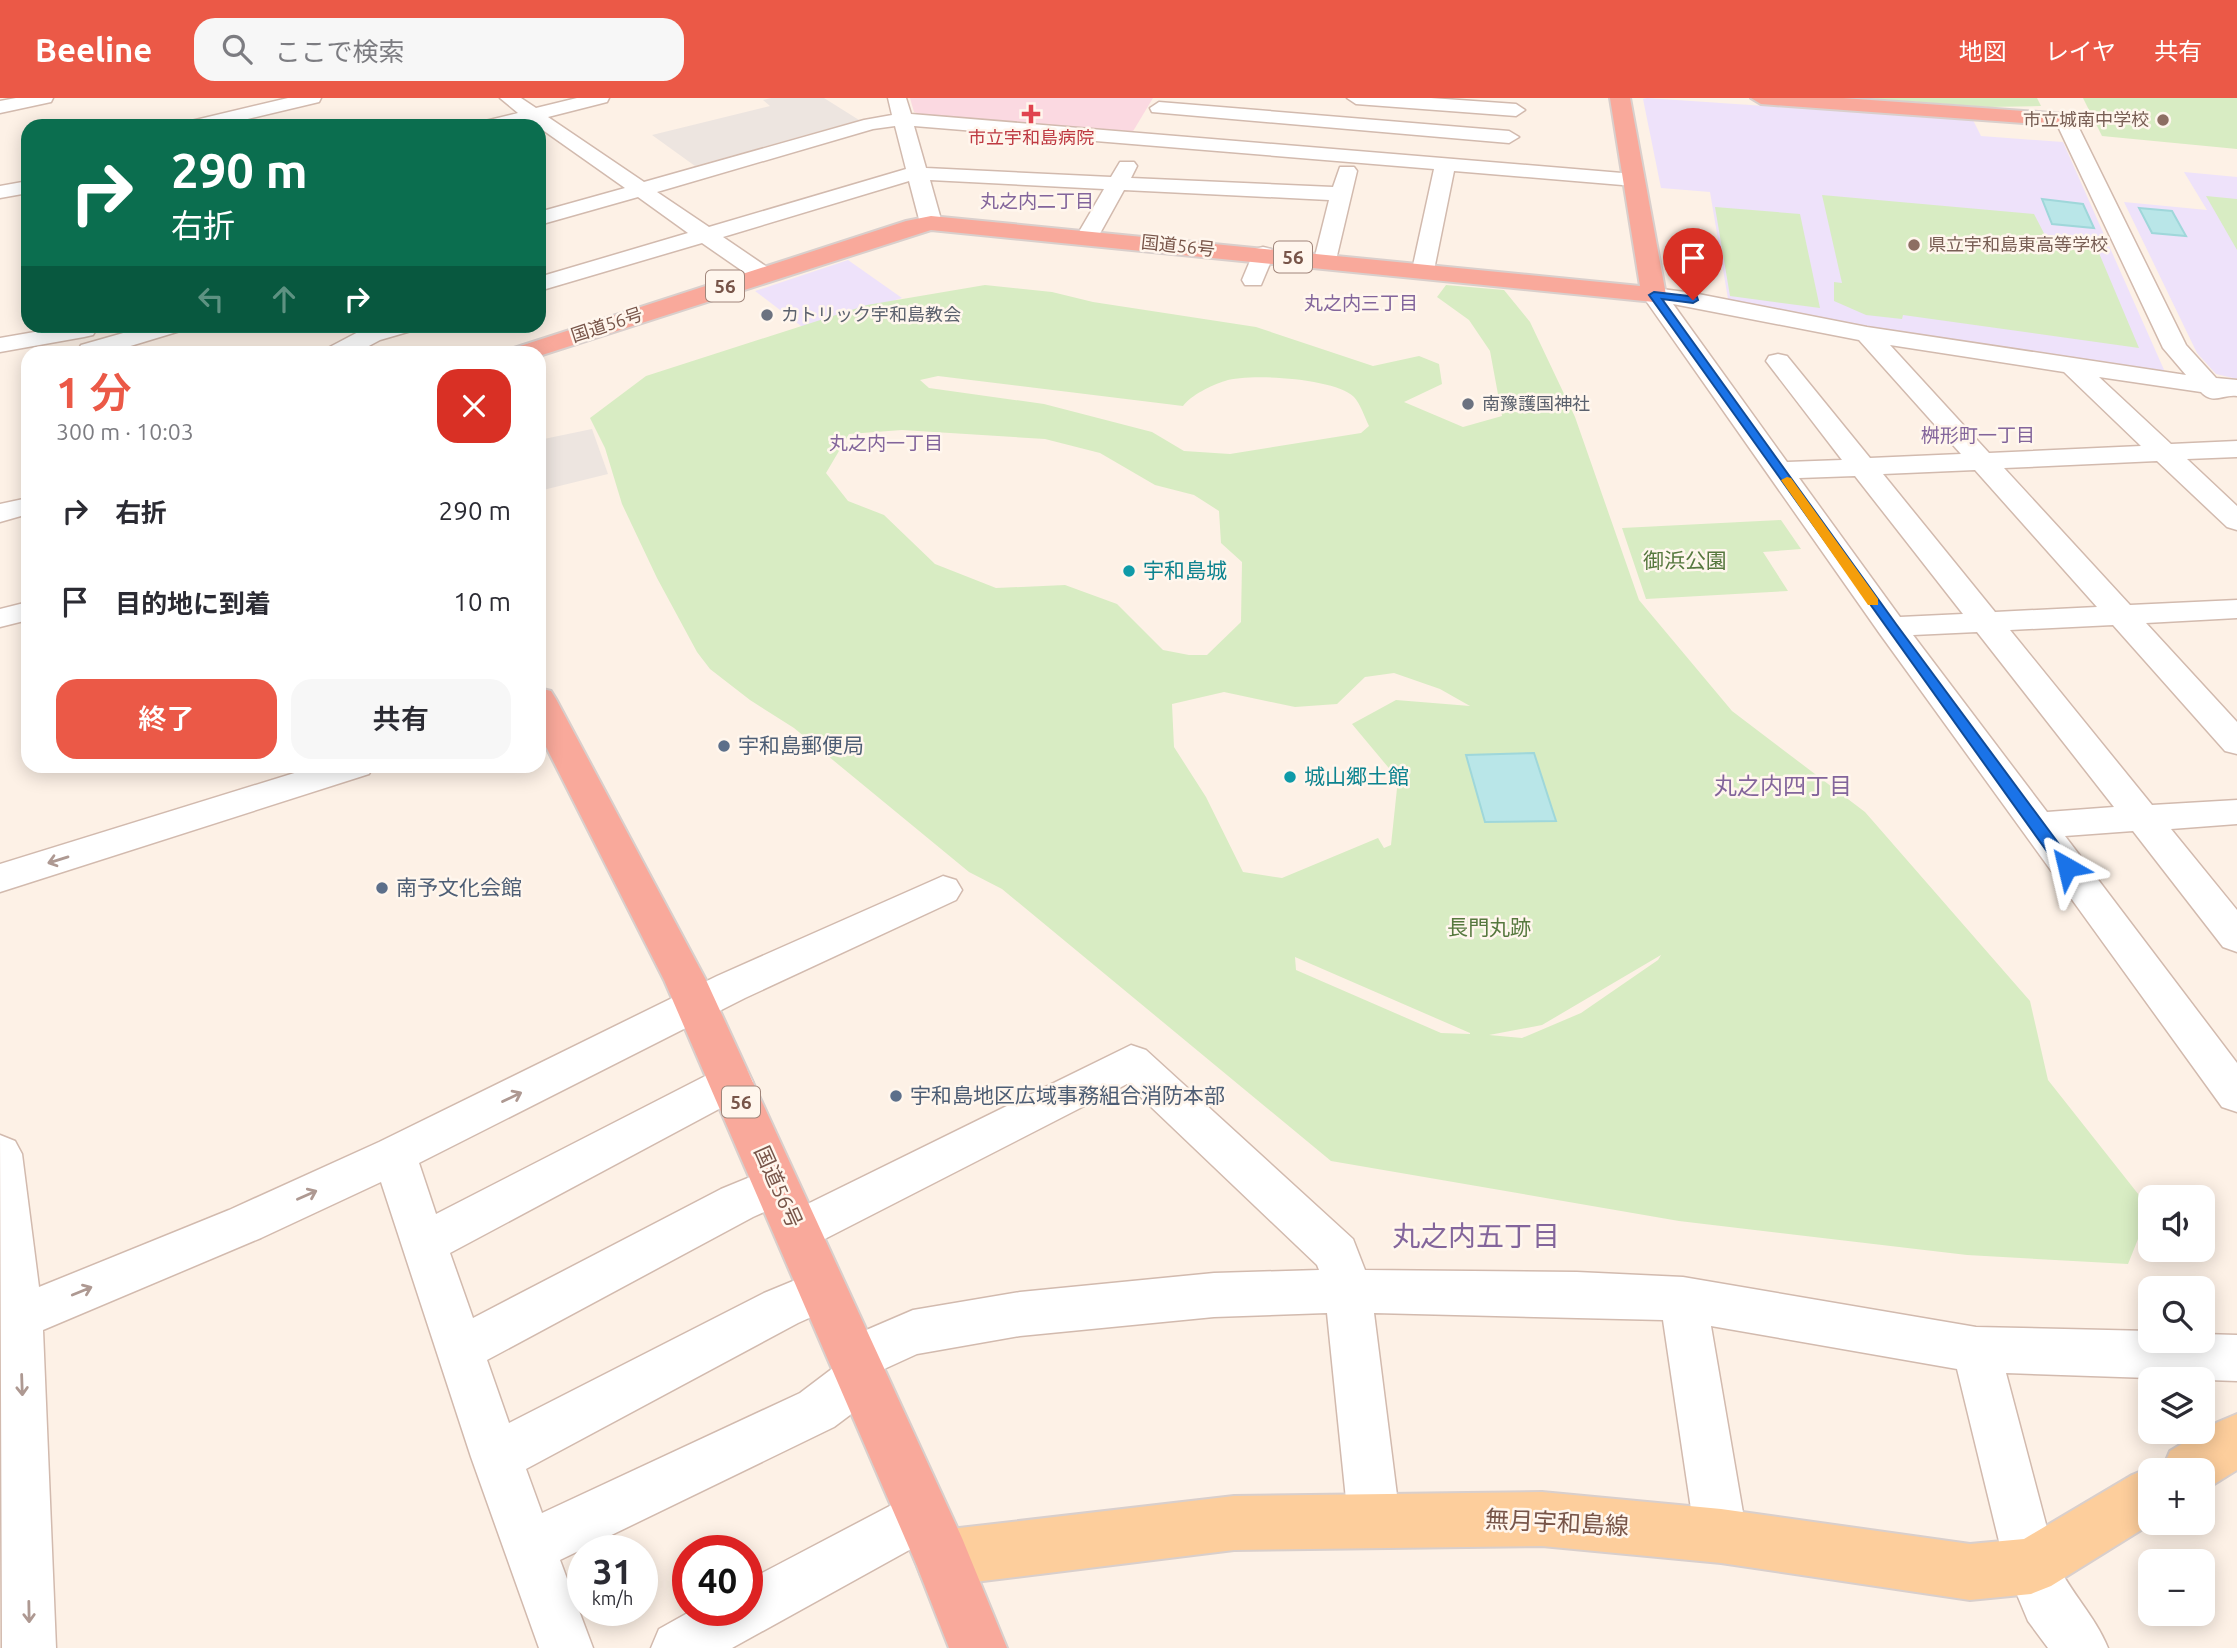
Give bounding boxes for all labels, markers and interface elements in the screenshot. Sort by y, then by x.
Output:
search box [194,18,684,81]
icon: search [218,30,256,68]
text: Beeline [35,31,152,68]
text: ここで検索 [274,37,404,66]
text: 地図 [1959,38,2007,65]
text: レイヤ [2045,38,2116,65]
text: 共有 [2154,38,2202,65]
marker: 市立宇和島病院 [1021,104,1041,124]
place label: 市立城南中学校 [2023,109,2149,129]
marker: 市立城南中学校 [2155,112,2171,128]
place label: 市立宇和島病院 [968,127,1094,147]
text: 290 m [171,142,308,197]
icon: right [56,147,147,238]
district label: 丸之内二丁目 [980,190,1094,212]
text: 右折 [171,207,235,243]
pin [1663,228,1723,300]
street label: 国道56号 [1140,231,1216,259]
place label: 県立宇和島東高等学校 [1928,234,2108,254]
marker: 県立宇和島東高等学校 [1906,237,1922,253]
icon: arrive [1674,239,1712,277]
road number: 56 [1274,242,1312,272]
road number: 56 [706,270,744,302]
icon: left [192,280,230,318]
icon: ahead [265,280,303,318]
icon: right [338,280,376,318]
district label: 丸之内三丁目 [1304,292,1418,314]
street label: 国道56号 [568,303,645,345]
place label: カトリック宇和島教会 [781,304,961,324]
marker: カトリック宇和島教会 [759,307,775,323]
text: 1 分 [56,369,132,416]
button: close [437,369,511,443]
place label: 南豫護国神社 [1482,393,1590,413]
marker: 南豫護国神社 [1460,396,1476,412]
text: 300 m · 10:03 [56,419,194,444]
district label: 桝形町一丁目 [1921,424,2035,446]
district label: 丸之内一丁目 [829,432,943,454]
icon: right [56,492,94,530]
text: 290 m [439,496,511,525]
text: 右折 [115,498,167,527]
park label: 御浜公園 [1643,548,1727,572]
place label: 宇和島城 [1143,558,1227,582]
marker: 宇和島城 [1121,563,1137,579]
icon: arrive [56,583,94,621]
text: 10 m [453,587,511,616]
text: 目的地に到着 [115,589,271,618]
button: 終了 [56,679,277,759]
button: 共有 [291,679,511,759]
place label: 宇和島郵便局 [738,733,864,757]
marker: 宇和島郵便局 [716,738,732,754]
place label: 城山郷土館 [1304,764,1409,788]
marker: 城山郷土館 [1282,769,1298,785]
district label: 丸之内四丁目 [1714,773,1852,798]
position arrow [2030,830,2104,904]
one-way arrow [47,854,69,867]
place label: 南予文化会館 [396,875,522,899]
marker: 南予文化会館 [374,880,390,896]
park label: 長門丸跡 [1447,915,1531,939]
place label: 宇和島地区広域事務組合消防本部 [910,1083,1225,1107]
road number: 56 [722,1086,760,1118]
marker: 宇和島地区広域事務組合消防本部 [888,1088,904,1104]
one-way arrow [501,1090,522,1104]
street label: 国道56号 [750,1142,808,1231]
map controls [2138,1185,2215,1626]
button: sound [2138,1185,2215,1262]
one-way arrow [296,1188,317,1201]
district label: 丸之内五丁目 [1392,1220,1560,1251]
button: search [2138,1276,2215,1353]
one-way arrow [71,1283,93,1296]
button: layers [2138,1367,2215,1444]
one-way arrow [15,1373,28,1396]
button: + [2138,1458,2215,1535]
street label: 無月宇和島線 [1484,1505,1630,1540]
speed limit sign: 40 [672,1535,763,1626]
button: − [2138,1549,2215,1626]
text: 31 [593,1551,632,1591]
text: km/h [592,1588,633,1608]
one-way arrow [22,1600,36,1623]

